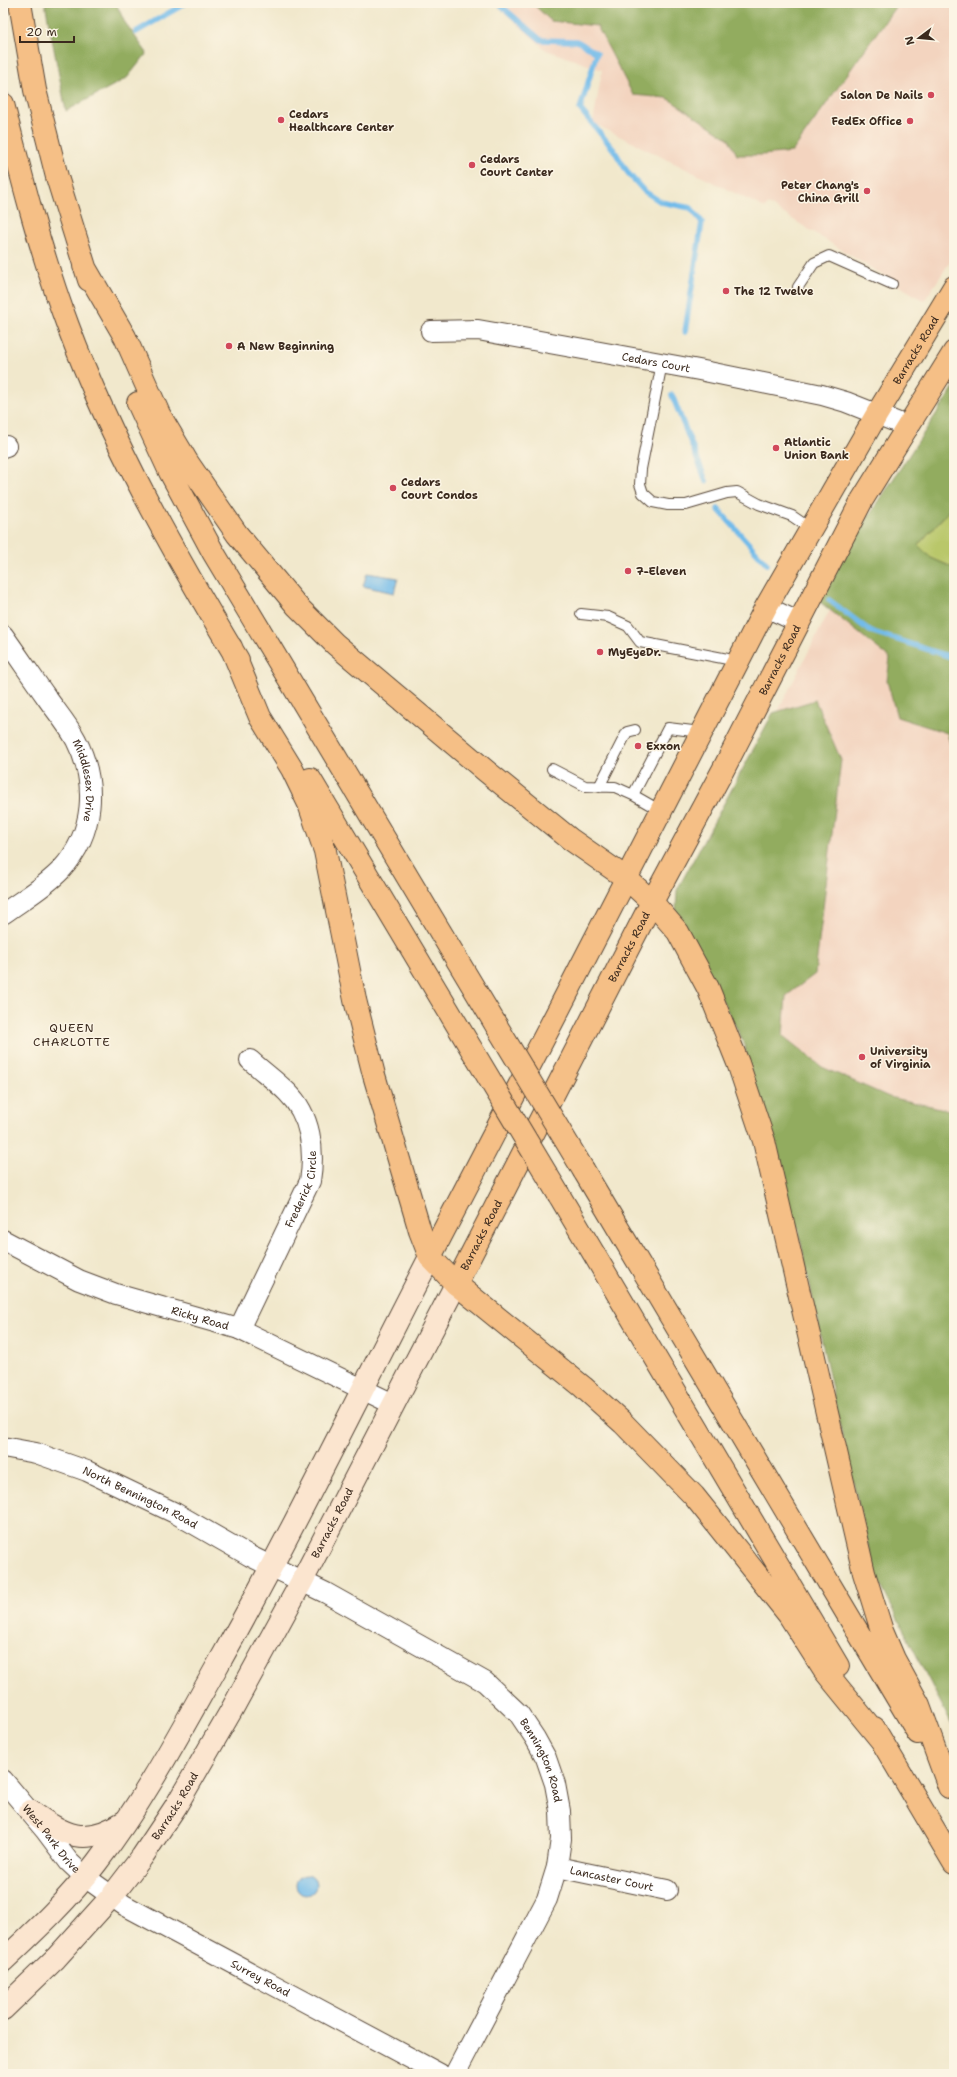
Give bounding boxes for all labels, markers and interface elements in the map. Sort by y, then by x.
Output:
scale bar [20,18,74,44]
north arrow [899,18,939,58]
text: 20 m [26,24,57,40]
text: N [901,34,918,47]
place label: Salon De Nails [840,88,923,103]
marker: Salon De Nails [926,90,936,100]
place label: Cedars Healthcare Center [289,107,394,135]
place label: FedEx Office [832,114,902,129]
marker: Cedars Healthcare Center [276,115,286,125]
marker: FedEx Office [905,116,915,126]
place label: Cedars Court Center [480,152,553,180]
marker: Cedars Court Center [467,160,477,170]
place label: Peter Chang's China Grill [781,178,859,206]
marker: Peter Chang's China Grill [862,186,872,196]
place label: The 12 Twelve [734,284,814,299]
marker: The 12 Twelve [721,286,731,296]
street label: Barracks Road [890,313,943,387]
place label: A New Beginning [237,339,334,354]
marker: A New Beginning [224,341,234,351]
street label: Cedars Court [621,349,692,376]
place label: Atlantic Union Bank [784,435,849,463]
marker: Atlantic Union Bank [771,443,781,453]
place label: Cedars Court Condos [401,475,478,503]
marker: Cedars Court Condos [388,483,398,493]
place label: 7-Eleven [636,564,687,579]
marker: 7-Eleven [623,566,633,576]
street label: Barracks Road [756,622,805,698]
place label: MyEyeDr. [608,645,661,660]
marker: MyEyeDr. [595,647,605,657]
street label: Middlesex Drive [69,737,97,823]
place label: Exxon [646,739,681,754]
marker: Exxon [633,741,643,751]
street label: Barracks Road [605,909,654,985]
district label: QUEEN CHARLOTTE [33,1020,111,1050]
place label: University of Virginia [870,1044,931,1072]
marker: University of Virginia [857,1052,867,1062]
street label: Frederick Circle [282,1150,320,1230]
street label: Barracks Road [457,1197,506,1273]
street label: Ricky Road [169,1303,231,1334]
street label: North Bennington Road [80,1463,200,1532]
street label: Barracks Road [308,1485,357,1561]
street label: Bennington Road [516,1715,565,1804]
street label: Barracks Road [148,1769,202,1843]
street label: West Park Drive [19,1801,83,1877]
street label: Lancaster Court [568,1863,655,1895]
street label: Surrey Road [228,1956,293,2000]

